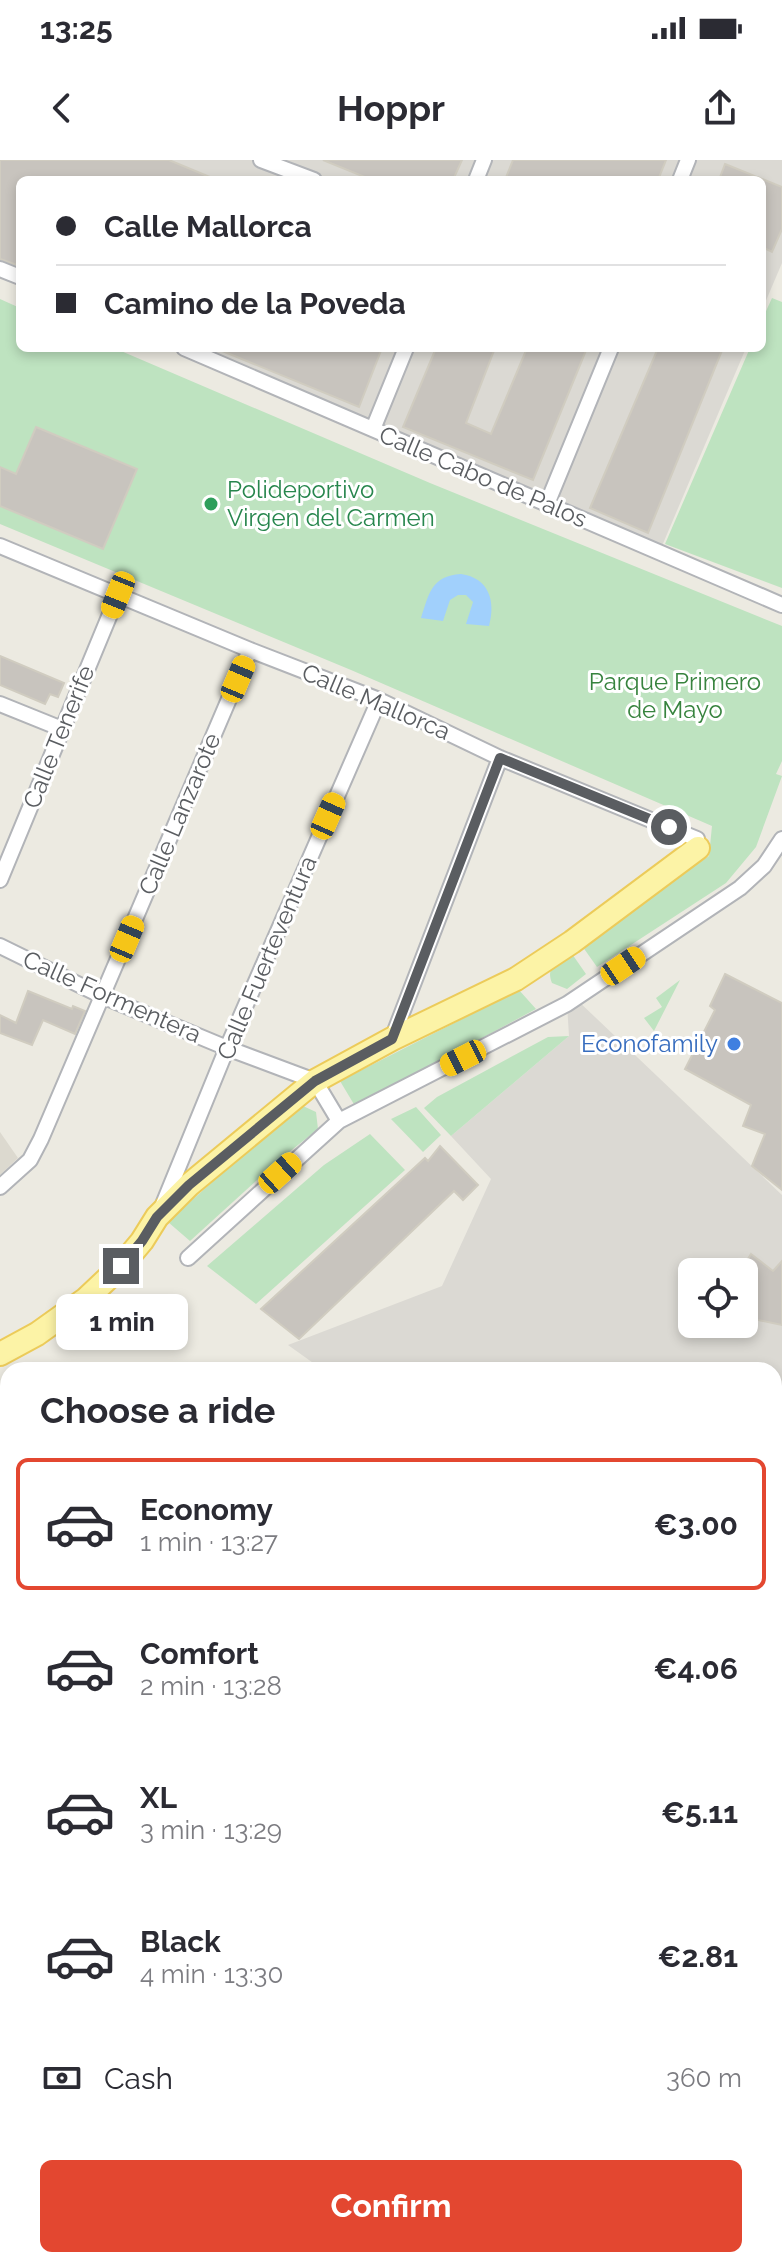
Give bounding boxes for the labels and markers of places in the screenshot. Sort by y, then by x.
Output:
place label: Polideportivo Virgen del Carmen [227,475,435,532]
marker: Polideportivo Virgen del Carmen [202,495,220,513]
place label: Econofamily [581,1029,718,1058]
marker: Econofamily [725,1035,743,1053]

